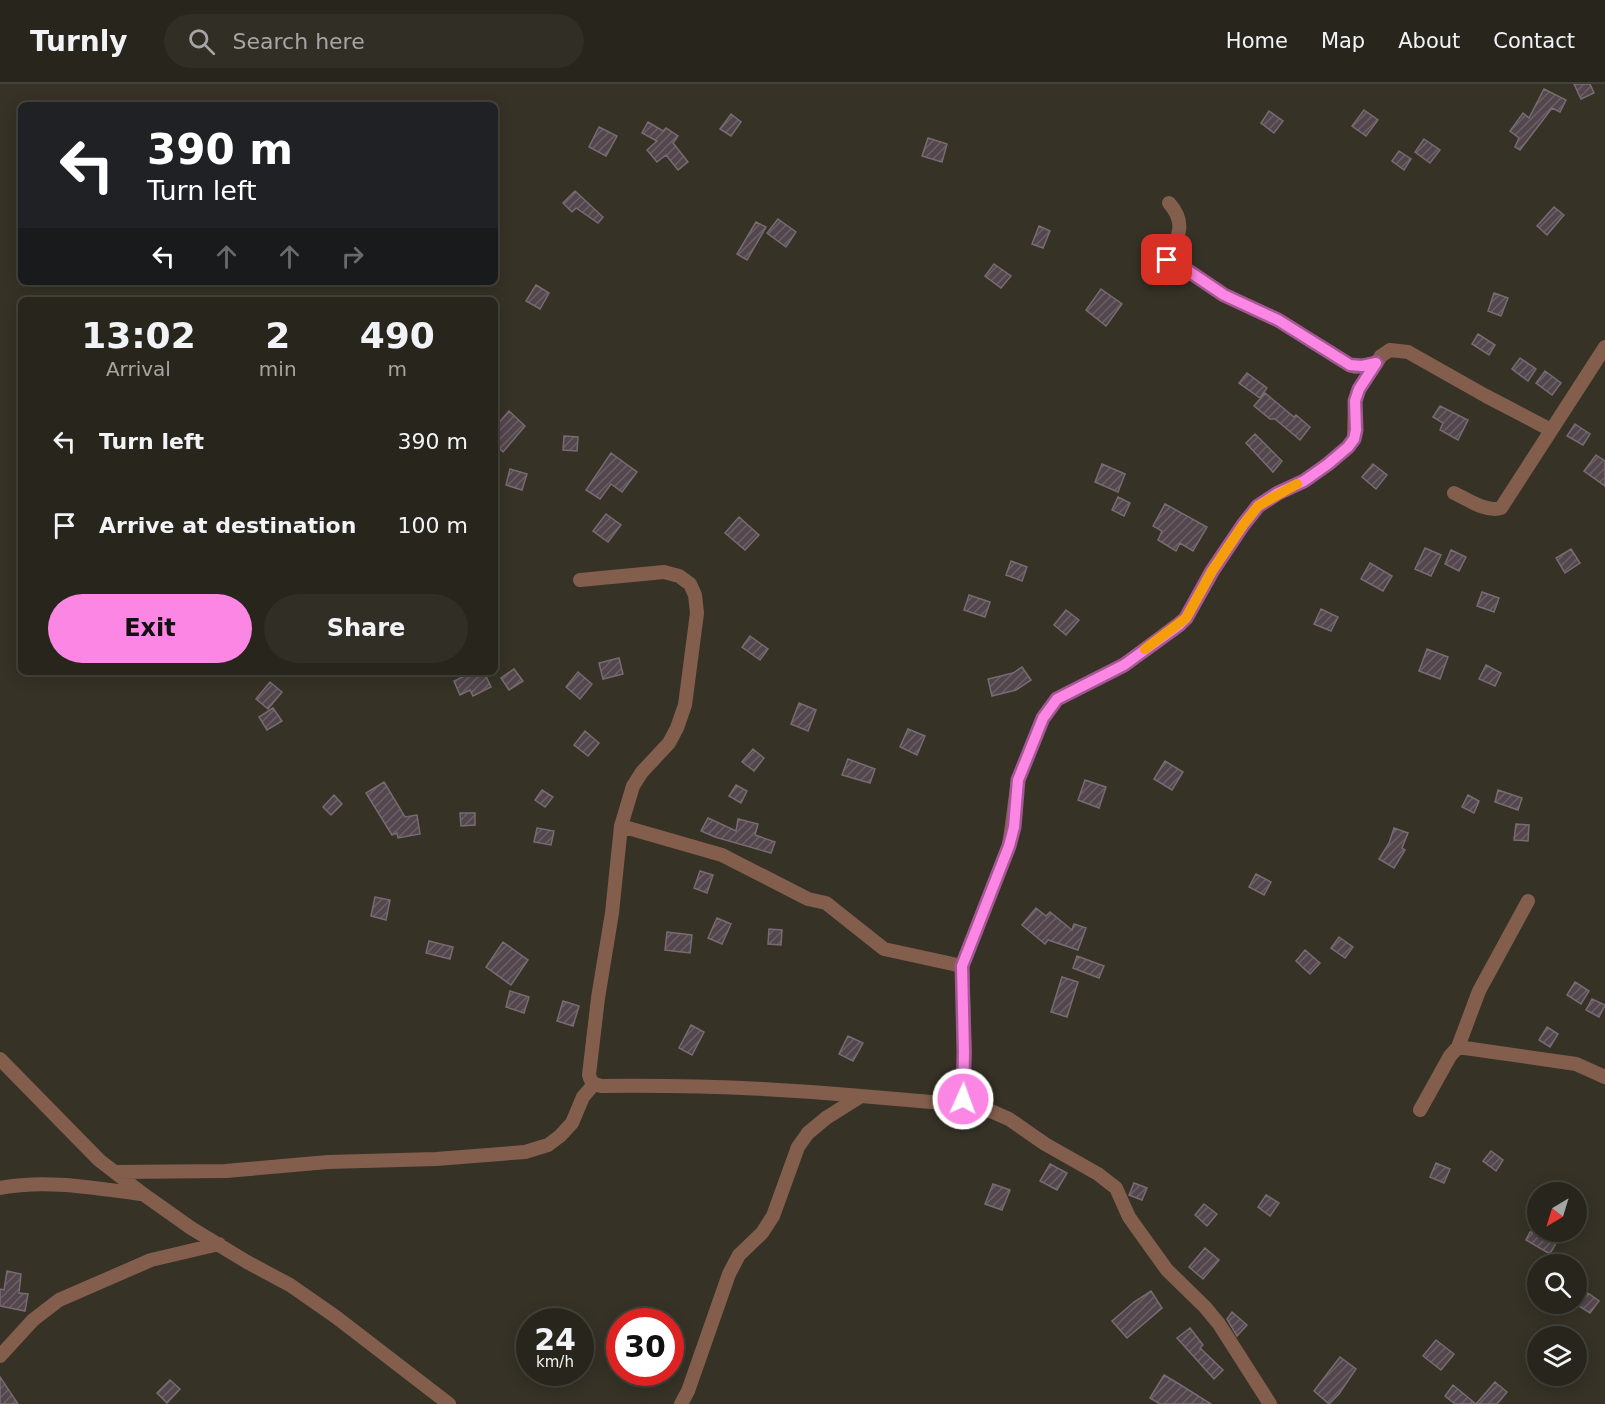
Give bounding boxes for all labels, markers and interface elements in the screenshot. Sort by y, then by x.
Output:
search box [164,14,584,68]
text: Turnly [30,25,128,58]
icon: search [185,25,218,58]
text: Search here [233,29,365,54]
text: Home [1226,29,1288,53]
text: Map [1321,29,1365,53]
text: About [1398,29,1460,53]
text: Contact [1493,29,1575,53]
text: 390 m [147,125,293,174]
icon: left [48,126,126,204]
text: Turn left [147,175,257,206]
pin [1141,234,1192,285]
icon: left [147,240,180,273]
icon: ahead [210,240,243,273]
icon: ahead [273,240,306,273]
icon: right [336,240,369,273]
icon: arrive [1150,243,1183,276]
text: 13:02 [81,315,196,356]
text: 2 [265,315,290,356]
text: 490 [360,315,435,356]
text: Arrival [106,357,171,381]
text: min [259,357,297,381]
text: m [388,357,407,381]
icon: left [48,425,81,458]
text: Turn left [99,429,204,454]
text: 390 m [398,429,468,454]
icon: arrive [48,509,81,542]
text: Arrive at destination [99,513,356,538]
text: 100 m [398,513,468,538]
button: Exit [48,594,252,663]
button: Share [264,594,468,663]
position arrow [931,1067,995,1131]
north arrow [1527,1182,1587,1242]
map controls [1527,1182,1587,1386]
button: search [1527,1254,1587,1314]
speed limit sign: 30 [606,1308,684,1386]
text: 24 [534,1322,576,1357]
button: layers [1527,1326,1587,1386]
text: km/h [536,1353,574,1371]

